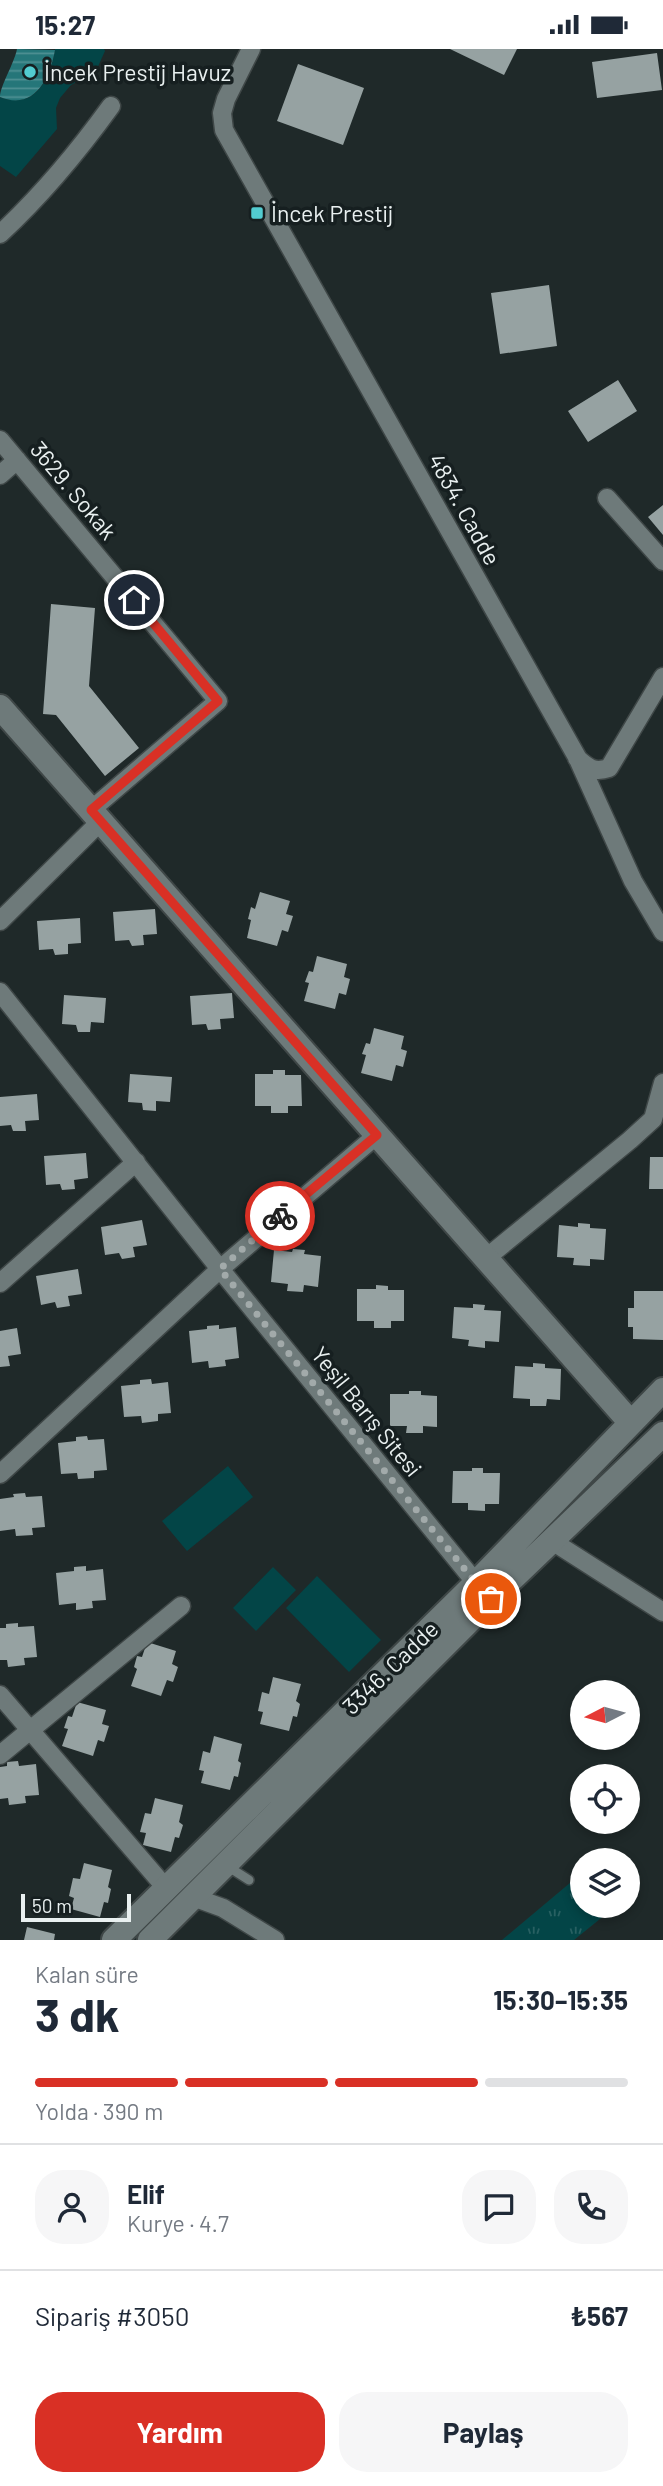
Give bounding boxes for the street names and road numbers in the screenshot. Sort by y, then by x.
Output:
street label: 3629. Sokak [25,435,123,545]
street label: 4834. Cadde [423,448,507,570]
street label: Yeşil Barış Sitesi [306,1340,428,1482]
street label: 3346. Cadde [336,1615,444,1719]

